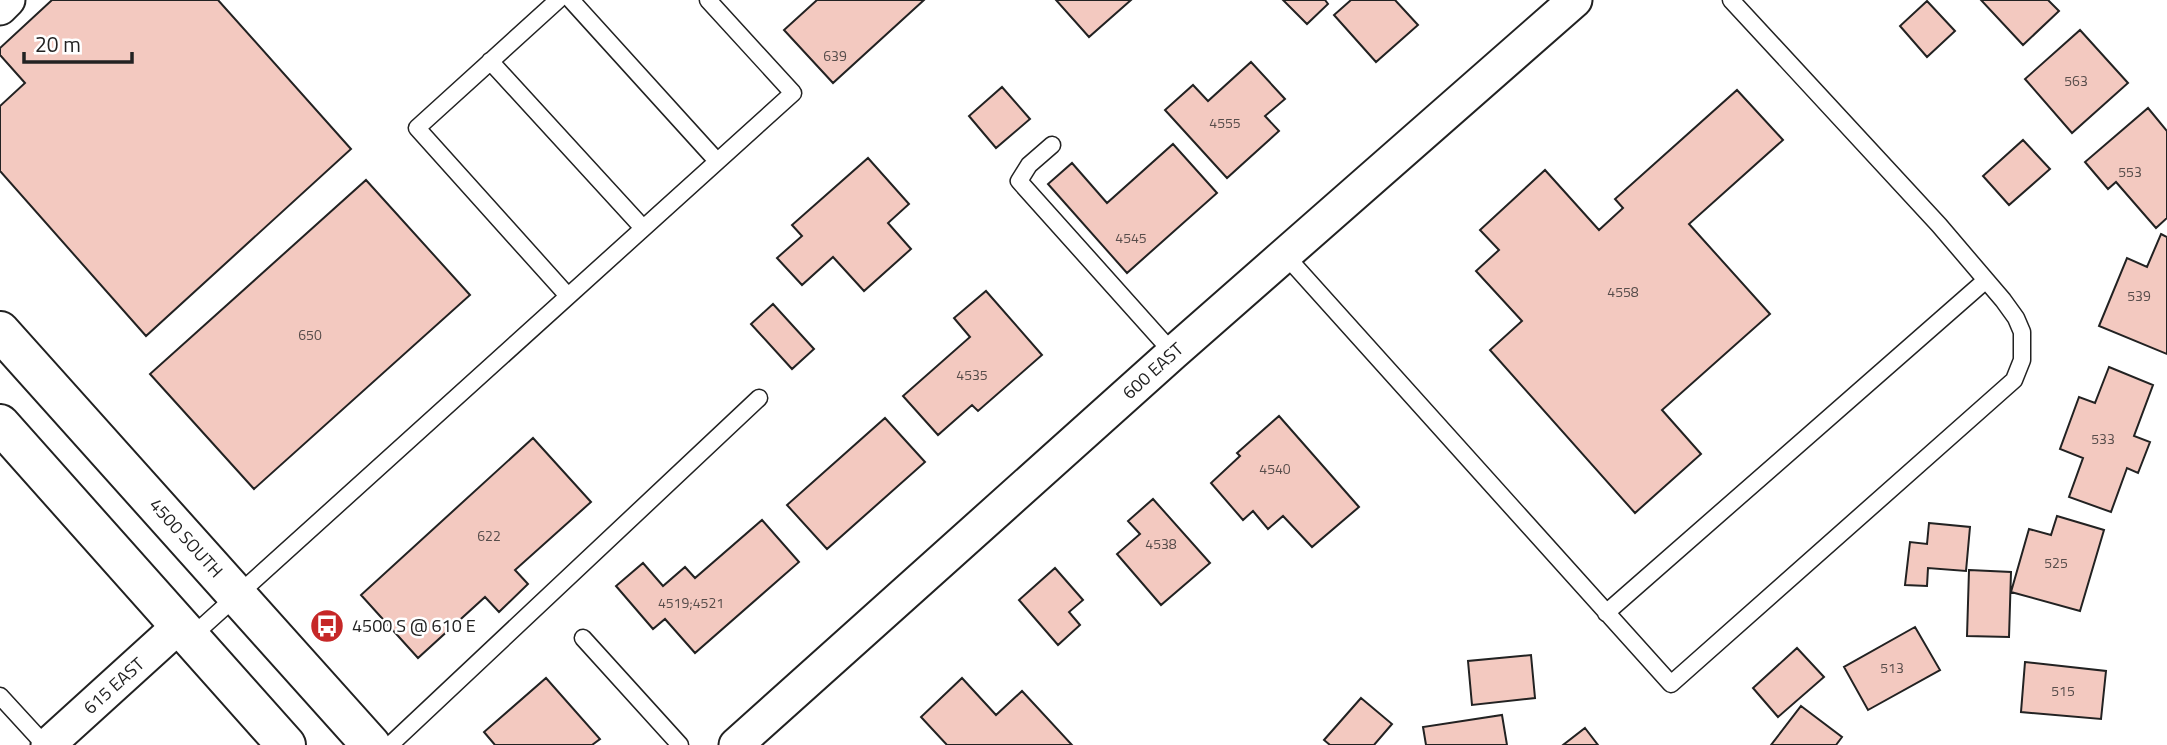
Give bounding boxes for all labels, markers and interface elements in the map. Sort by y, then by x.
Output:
scale bar [24,21,133,65]
text: 20 m [35,28,81,60]
house number: 639 [823,45,847,66]
house number: 563 [2064,70,2088,91]
house number: 4555 [1209,112,1241,133]
house number: 553 [2118,161,2142,182]
house number: 4545 [1115,227,1147,248]
house number: 4558 [1607,281,1639,302]
house number: 539 [2127,285,2151,306]
house number: 650 [298,324,322,345]
street label: 600 EAST [1116,335,1190,405]
house number: 4535 [956,364,988,385]
house number: 533 [2091,428,2115,449]
house number: 4540 [1259,458,1291,479]
street label: 4500 SOUTH [143,492,230,584]
house number: 622 [477,525,501,546]
house number: 4538 [1145,533,1177,554]
house number: 525 [2044,552,2068,573]
house number: 4519;4521 [658,592,724,613]
bus stop icon: 4500 S @ 610 E [308,607,346,645]
place label: 4500 S @ 610 E [352,612,476,639]
street label: 615 EAST [77,650,151,720]
house number: 513 [1880,657,1904,678]
house number: 515 [2051,680,2075,701]

